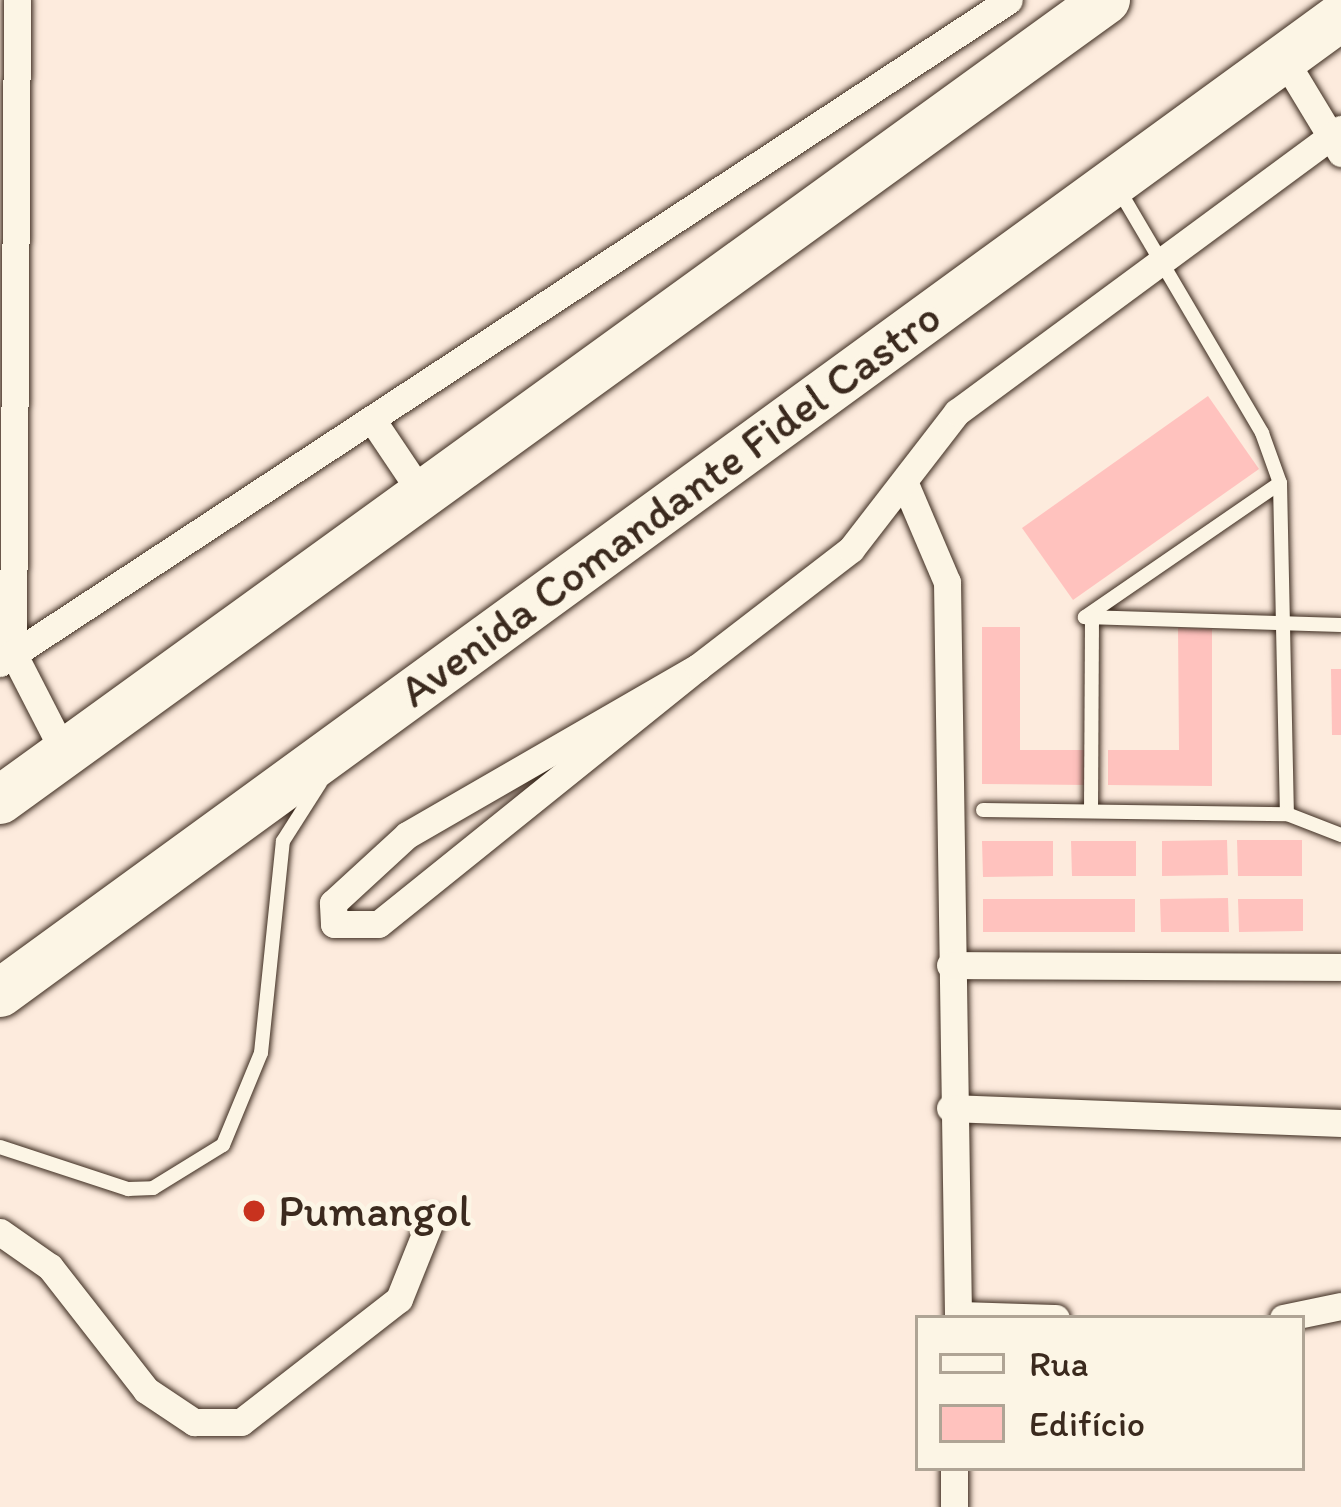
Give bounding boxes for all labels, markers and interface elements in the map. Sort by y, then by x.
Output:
street label: Avenida Comandante Fidel Castro [389,290,951,718]
place label: Pumangol [278,1184,471,1238]
marker: Pumangol [241,1198,267,1224]
legend [915,1315,1305,1471]
text: Rua [1029,1342,1088,1385]
text: Edifício [1029,1402,1145,1445]

